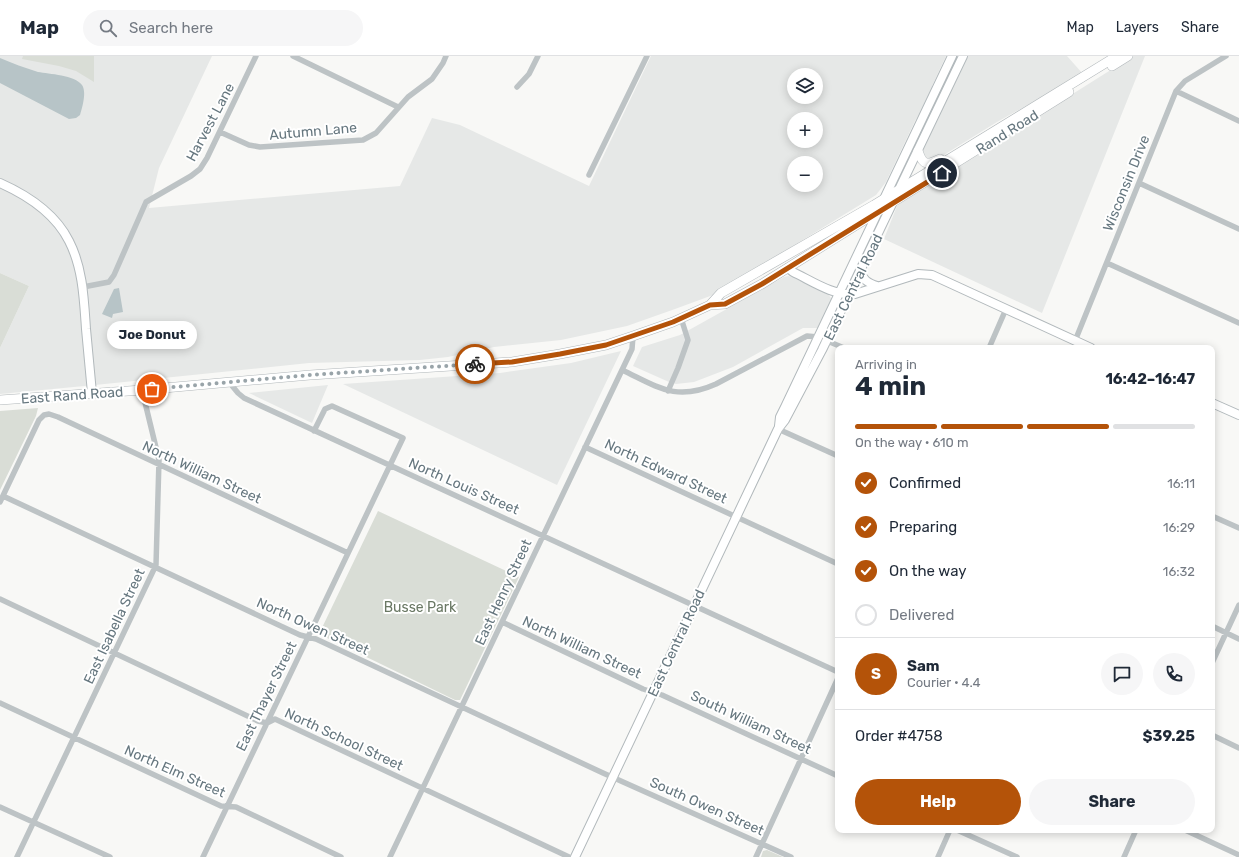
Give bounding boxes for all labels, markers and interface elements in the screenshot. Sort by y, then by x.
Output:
search box [83,10,363,46]
text: Map [20,16,59,39]
icon: search [97,17,119,39]
text: Search here [129,19,213,37]
text: Map [1067,19,1094,36]
text: Layers [1116,19,1159,36]
text: Share [1181,19,1219,36]
map controls [787,68,823,192]
button: layers [787,68,823,104]
street label: Harvest Lane [183,80,238,164]
street label: Rand Road [973,107,1042,158]
button: + [787,112,823,148]
street label: Autumn Lane [269,119,358,144]
street label: Wisconsin Drive [1099,133,1154,234]
button: − [787,156,823,192]
pin [925,156,959,190]
icon: home [931,162,953,184]
street label: East Central Road [820,231,887,343]
callout: Joe Donut [107,321,197,349]
text: Joe Donut [118,327,186,342]
courier [455,344,495,384]
icon: bike [464,353,486,375]
text: Arriving in [855,357,917,372]
text: 16:42–16:47 [1105,370,1195,388]
text: 4 min [855,371,926,402]
pin [135,372,169,406]
icon: bag [141,378,163,400]
street label: East Rand Road [20,383,124,408]
text: On the way · 610 m [855,435,969,450]
street label: North Edward Street [602,436,730,508]
street label: North William Street [140,437,264,508]
street label: North Louis Street [406,454,522,519]
icon: check [855,472,877,494]
text: Confirmed [889,474,961,492]
text: 16:11 [1167,476,1195,491]
icon: check [855,516,877,538]
text: Preparing [889,518,957,536]
text: 16:29 [1163,520,1195,535]
street label: East Henry Street [471,536,536,648]
icon: check [855,560,877,582]
text: On the way [889,562,967,580]
text: 16:32 [1163,564,1195,579]
street label: East Isabella Street [80,565,149,687]
street label: East Central Road [644,587,709,699]
street label: North Owen Street [254,594,372,659]
park label: Busse Park [384,599,457,616]
text: Delivered [889,606,954,624]
street label: North William Street [520,612,644,683]
street label: East Thayer Street [232,638,301,754]
button: chat [1101,653,1143,695]
button: phone [1153,653,1195,695]
text: Sam [907,657,940,675]
text: S [871,665,881,683]
text: Courier · 4.4 [907,675,981,690]
street label: South William Street [688,687,814,758]
street label: North School Street [282,705,406,775]
text: Order #4758 [855,727,943,745]
text: $39.25 [1143,727,1195,745]
street label: North Elm Street [122,742,228,802]
street label: South Owen Street [647,774,767,840]
button: Help [855,779,1021,825]
button: Share [1029,779,1195,825]

